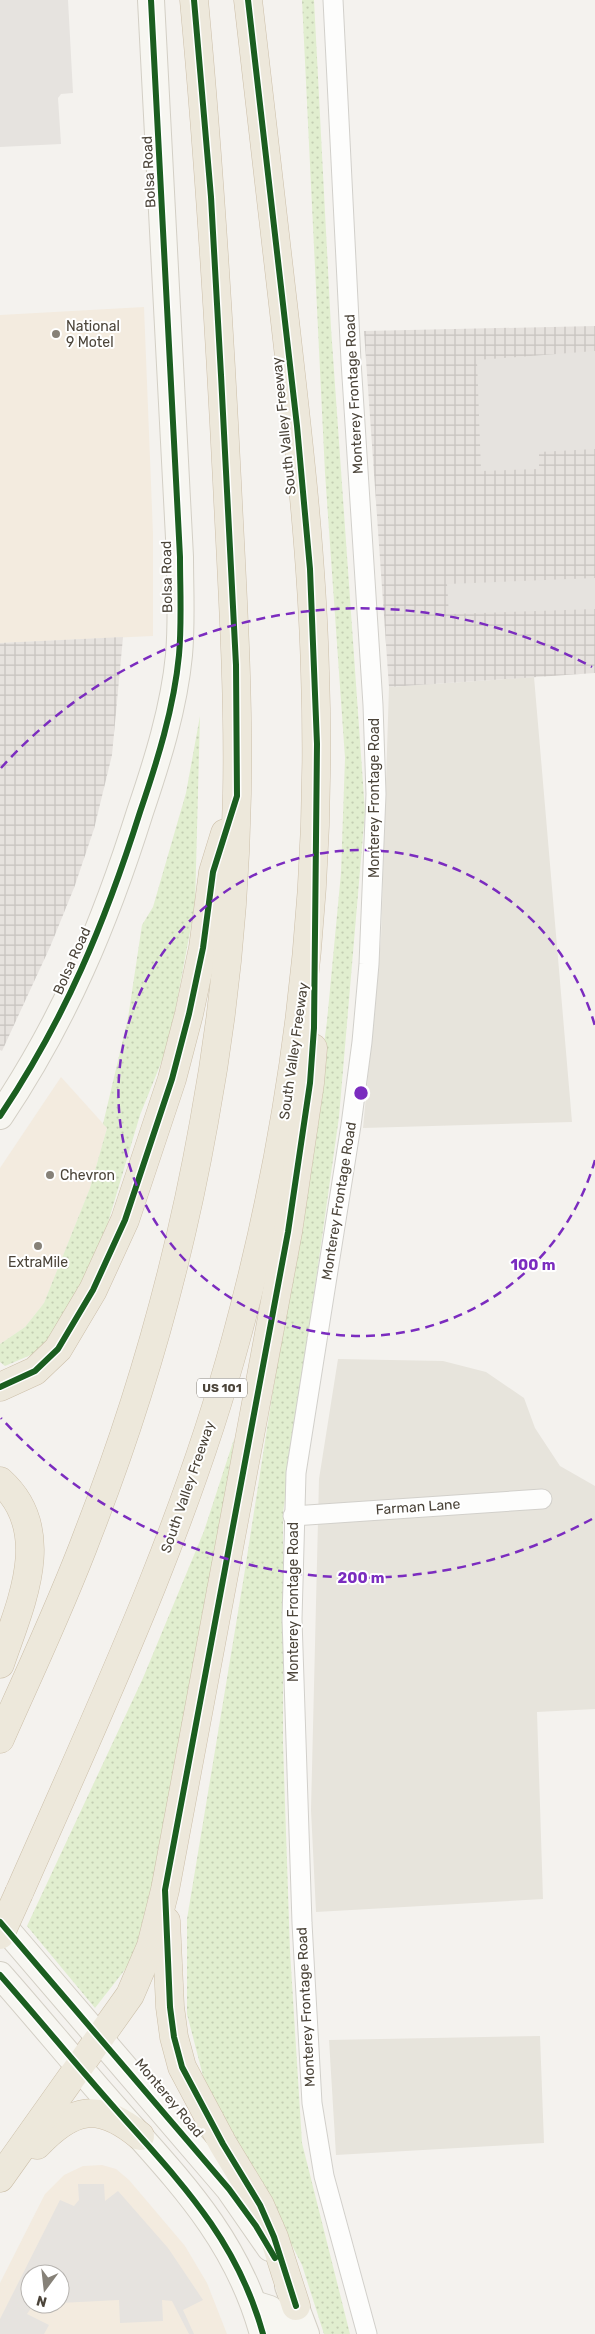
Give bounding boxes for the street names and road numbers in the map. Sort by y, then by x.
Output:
street label: Bolsa Road [139,135,159,209]
street label: Monterey Frontage Road [341,314,367,474]
street label: South Valley Freeway [268,356,300,496]
street label: Bolsa Road [158,541,176,613]
street label: Monterey Frontage Road [366,718,383,878]
street label: Bolsa Road [50,925,94,997]
street label: South Valley Freeway [276,981,312,1121]
street label: Monterey Frontage Road [318,1121,360,1281]
road number: US 101 [197,1379,247,1398]
street label: South Valley Freeway [157,1419,219,1555]
street label: Farman Lane [375,1496,461,1518]
street label: Monterey Frontage Road [285,1522,302,1682]
street label: Monterey Frontage Road [293,1927,319,2087]
street label: Monterey Road [131,2055,207,2141]

